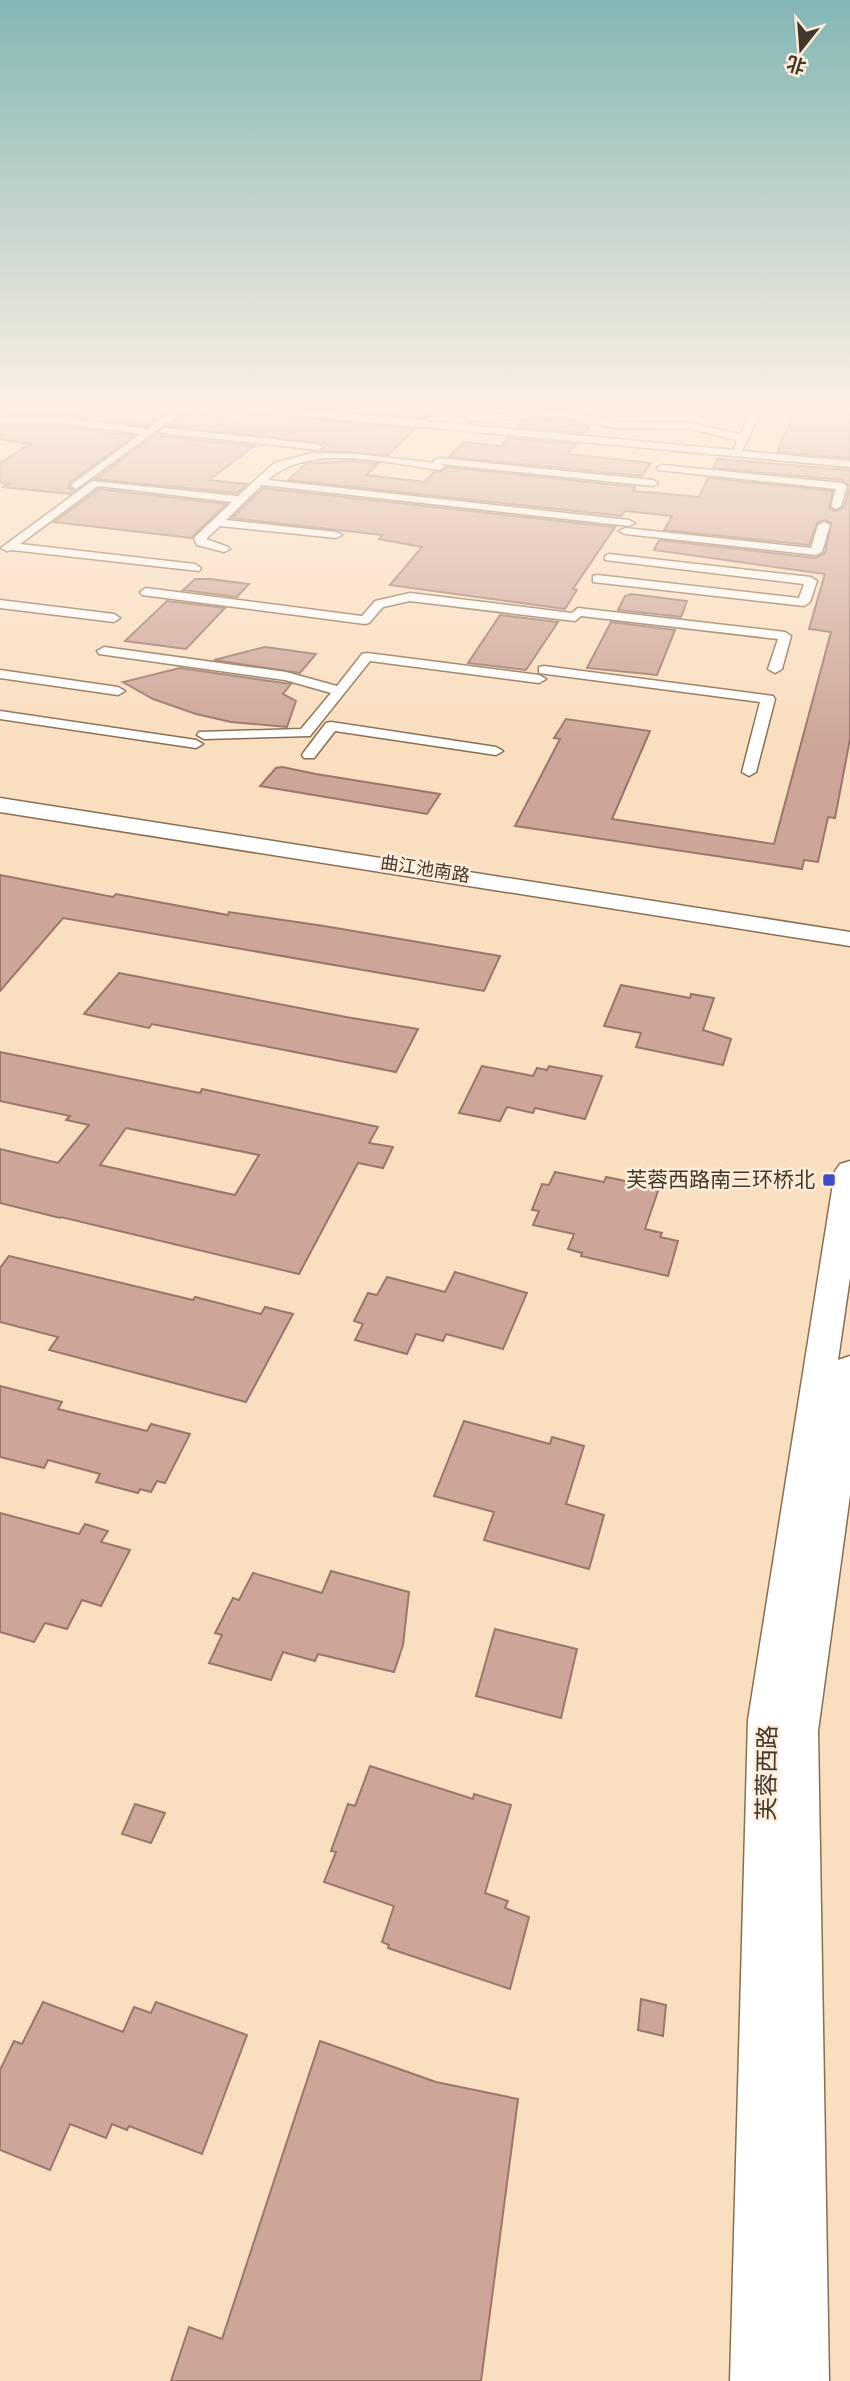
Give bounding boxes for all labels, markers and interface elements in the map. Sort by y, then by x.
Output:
north arrow [766,14,836,84]
text: 北 [784,52,808,77]
street label: 曲江池南路 [379,852,471,886]
place label: 芙蓉西路南三环桥北 [626,1169,815,1191]
marker: 芙蓉西路南三环桥北 [821,1172,837,1188]
street label: 芙蓉西路 [753,1725,781,1821]

